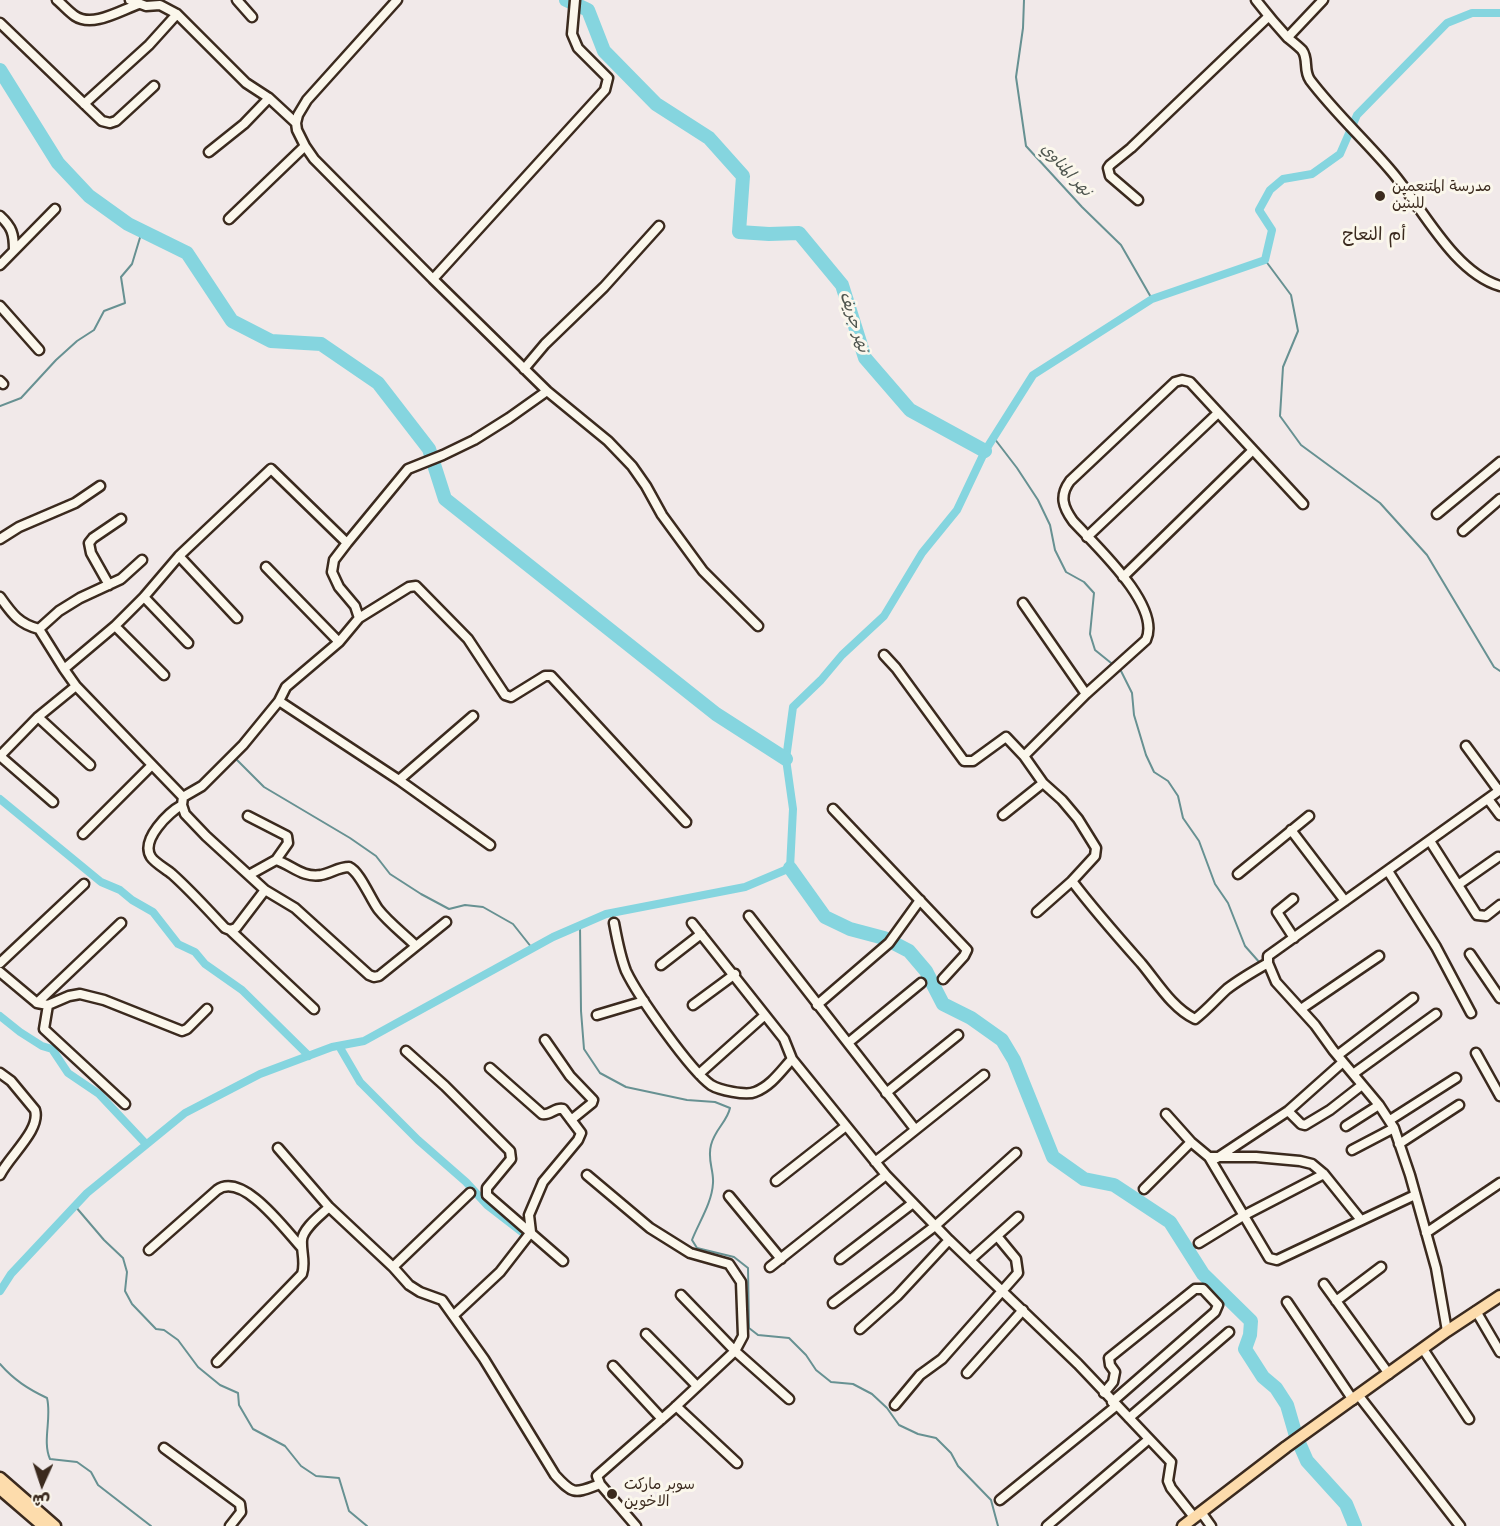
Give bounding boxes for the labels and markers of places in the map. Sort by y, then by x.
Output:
place label: مدرسة المتنعمين للبنين [1392,178,1491,213]
marker: مدرسة المتنعمين للبنين [1373,189,1387,203]
place label: سوبر ماركت الاخوين [624,1476,695,1511]
marker: سوبر ماركت الاخوين [605,1487,619,1501]

